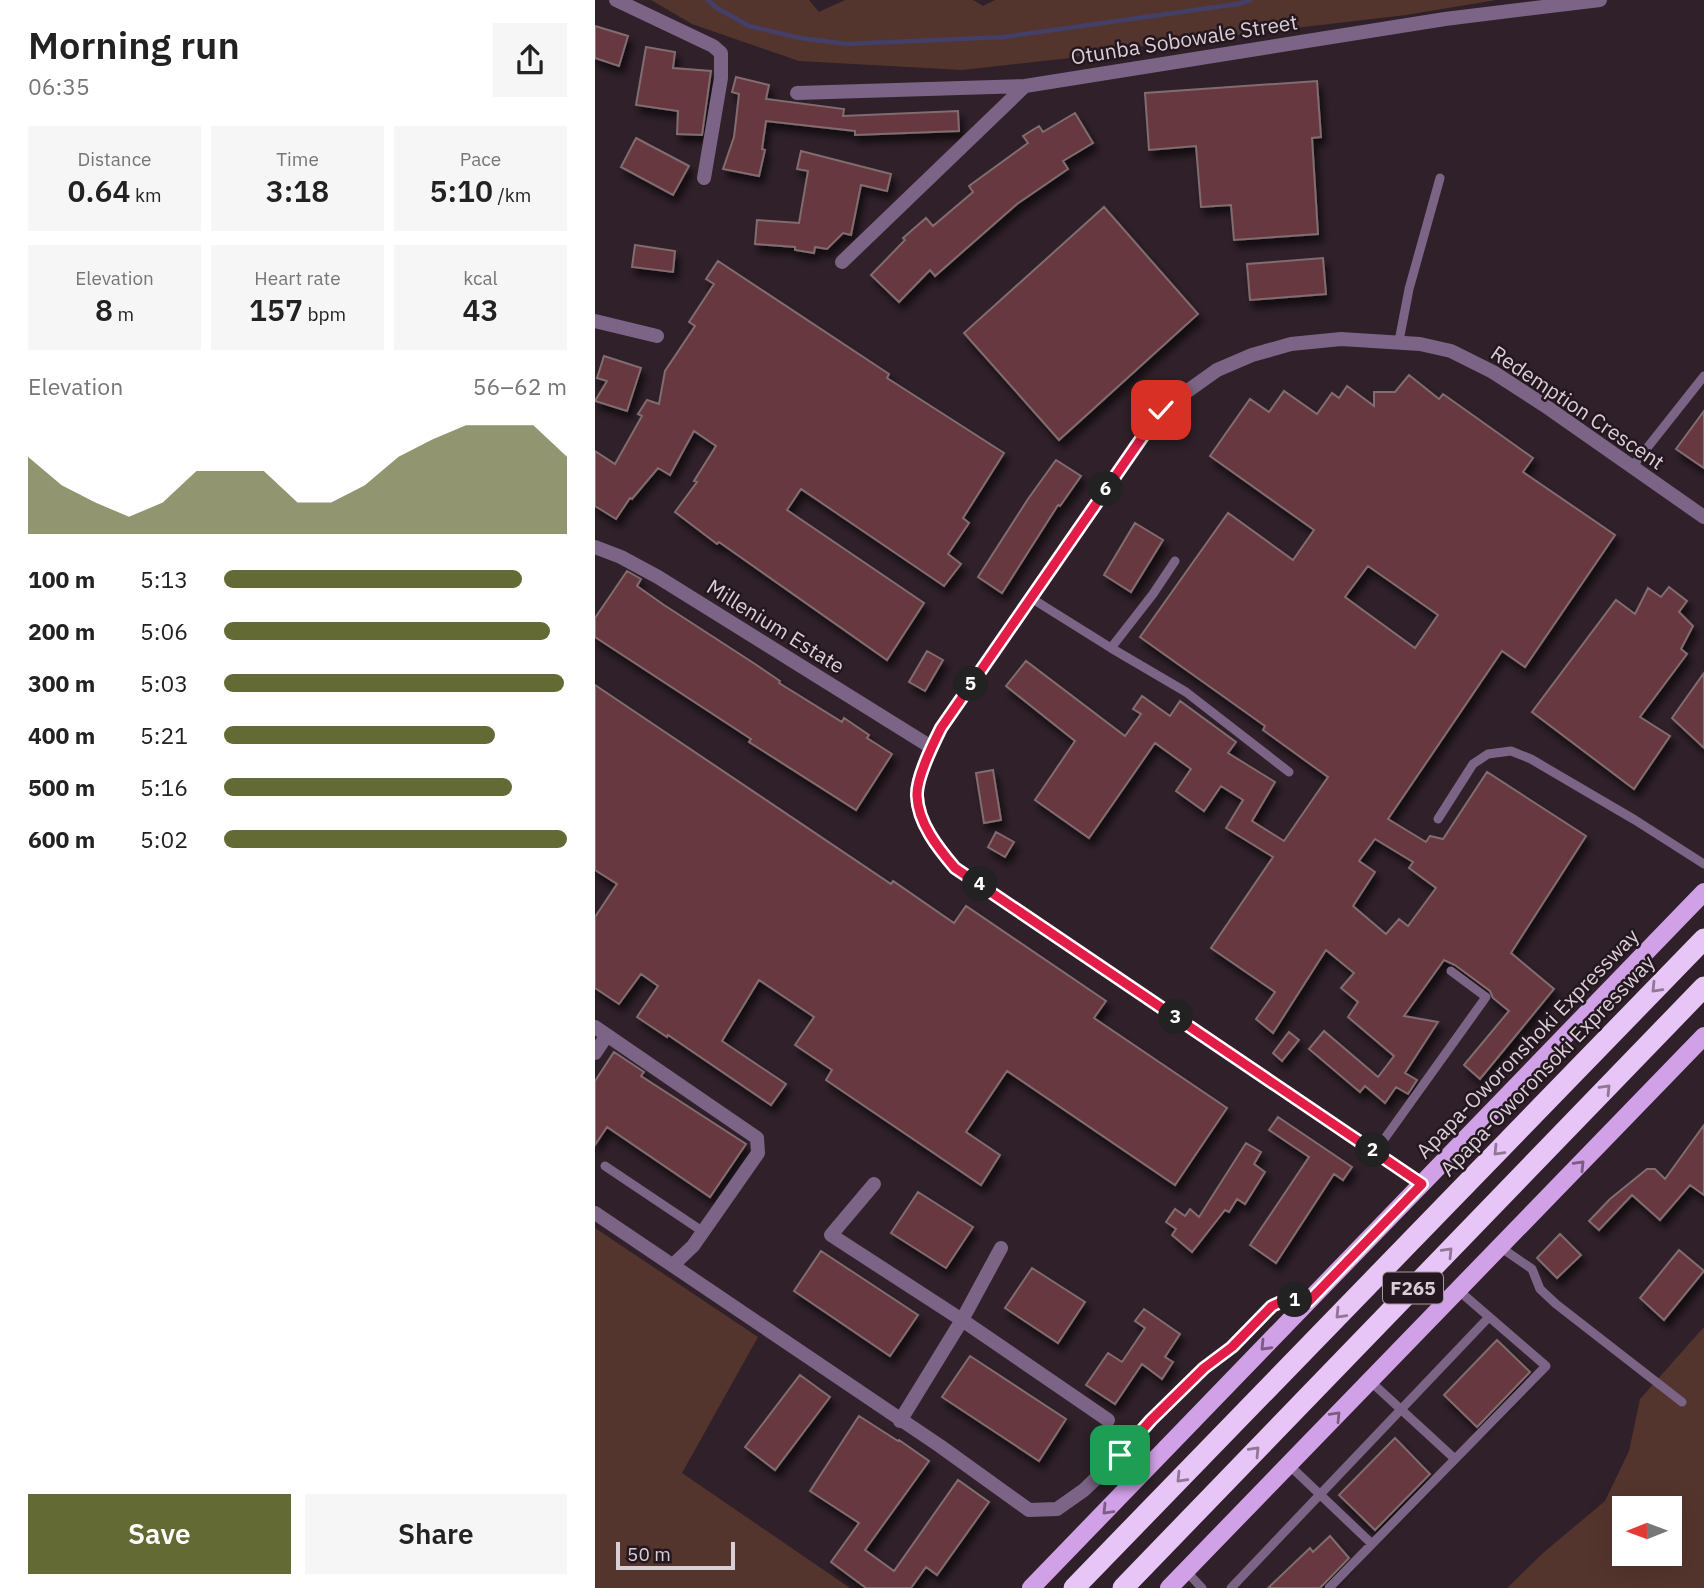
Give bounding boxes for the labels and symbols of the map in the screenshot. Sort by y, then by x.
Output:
street label: Otunba Sobowale Street [1069,7,1299,71]
street label: Redemption Crescent [1486,338,1670,476]
pin [1131,380,1191,440]
pin: 6 [1089,472,1123,506]
street label: Millenium Estate [702,572,850,680]
pin: 5 [953,666,989,702]
pin: 4 [963,866,997,902]
street label: Apapa-Oworonshoki Expressway [1409,921,1645,1164]
street label: Apapa-Oworonsoki Expressway [1433,948,1661,1182]
one-way arrow [1652,979,1665,992]
pin: 3 [1159,1000,1193,1034]
one-way arrow [1597,1084,1610,1097]
pin: 2 [1355,1132,1391,1168]
one-way arrow [1494,1143,1507,1156]
one-way arrow [1571,1160,1584,1173]
one-way arrow [1439,1247,1452,1260]
road number: F265 [1383,1272,1443,1304]
pin: 1 [1277,1282,1313,1318]
one-way arrow [1335,1306,1348,1319]
one-way arrow [1261,1338,1274,1351]
one-way arrow [1327,1411,1340,1424]
pin [1090,1425,1150,1485]
one-way arrow [1247,1446,1260,1459]
one-way arrow [1177,1469,1190,1482]
north arrow [1612,1496,1682,1566]
one-way arrow [1103,1502,1116,1515]
scale bar [616,1539,735,1571]

